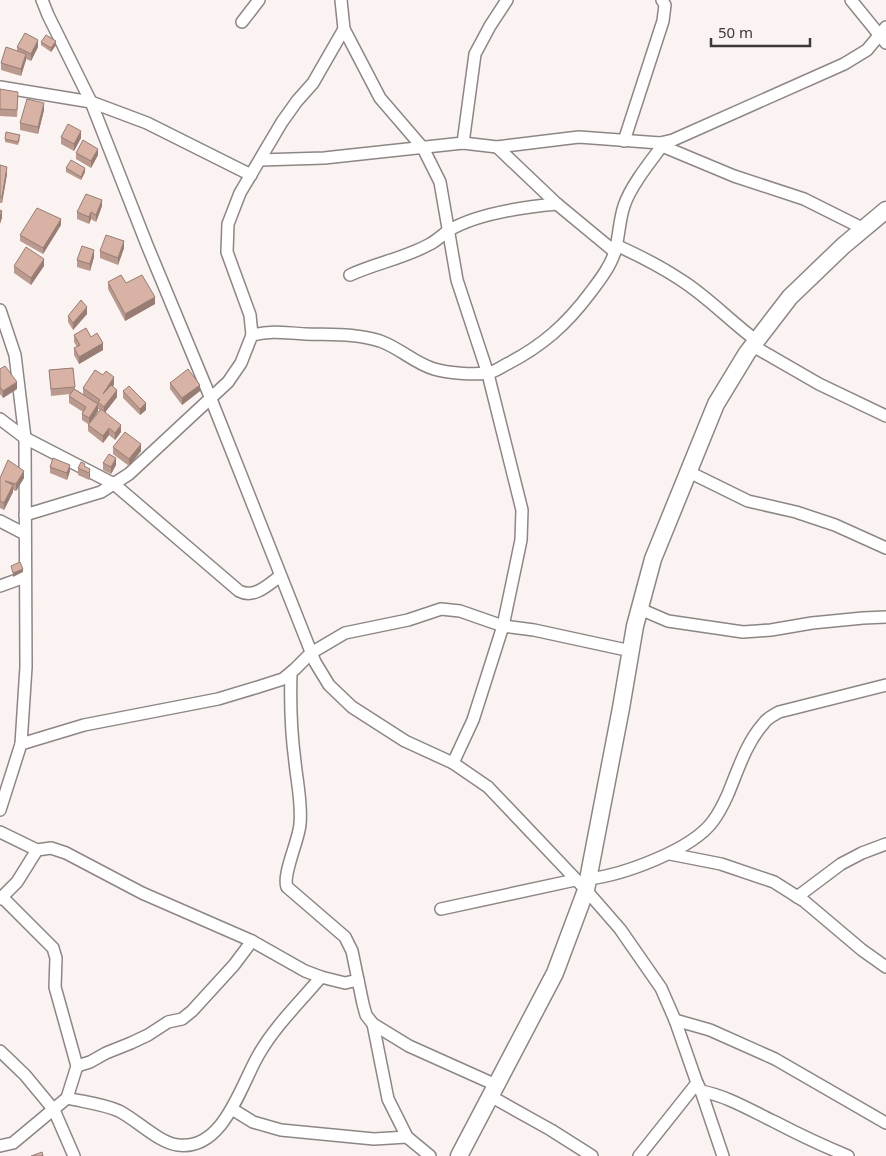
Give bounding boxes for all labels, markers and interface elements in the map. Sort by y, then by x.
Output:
scale bar [711,15,810,47]
text: 50 m [718,22,753,42]

